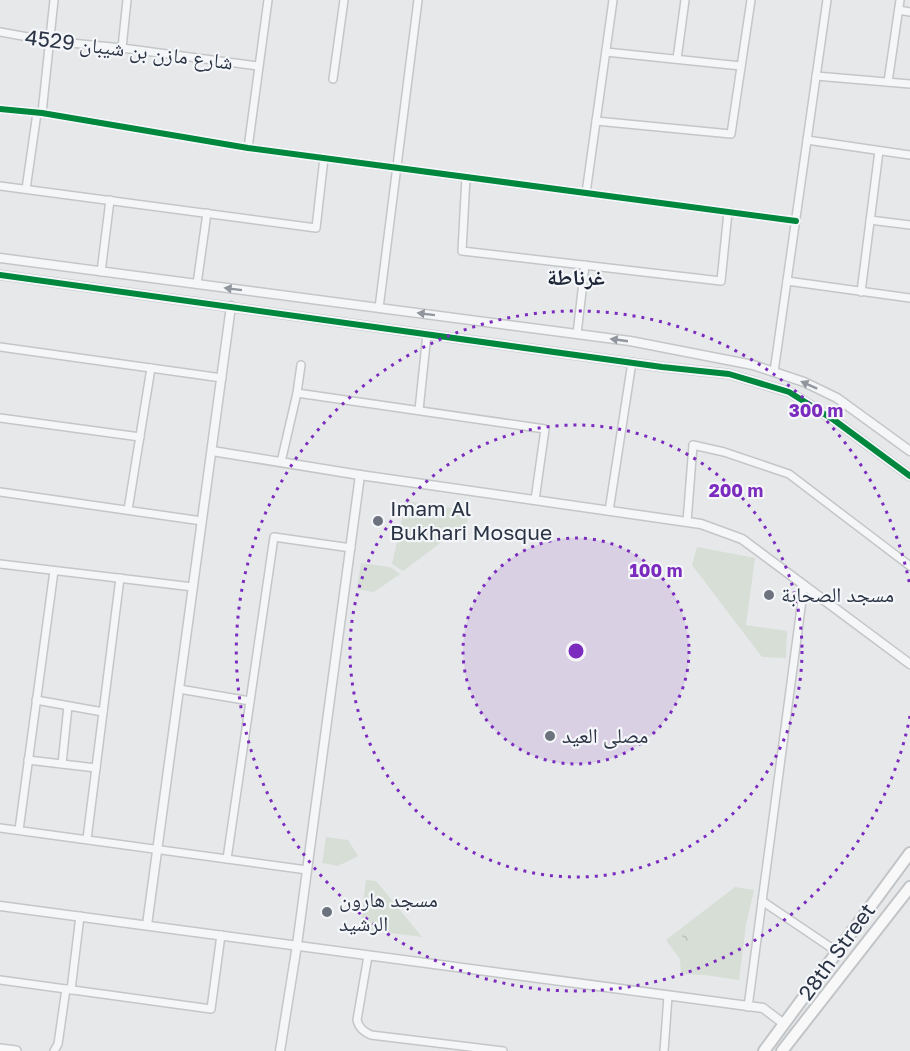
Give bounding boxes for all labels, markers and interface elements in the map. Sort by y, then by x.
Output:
street label: شارع مازن بن شيبان 4529 [24,23,235,76]
district label: غرناطة [547,263,605,290]
one-way arrow [223,284,242,294]
one-way arrow [417,310,436,319]
one-way arrow [610,335,629,345]
one-way arrow [800,380,817,389]
text: 300 m [789,399,843,421]
text: 200 m [709,479,763,501]
place label: Imam Al Bukhari Mosque [390,495,552,545]
marker: Imam Al Bukhari Mosque [371,514,385,528]
text: 100 m [630,559,682,581]
place label: مسجد الصحابة [781,581,894,607]
marker: مسجد الصحابة [762,588,776,602]
centre of rings [566,641,586,661]
place label: مصلى العيد [562,722,648,749]
marker: مصلى العيد [543,729,557,743]
place label: مسجد هارون الرشيد [339,886,438,936]
street label: 28th Street [792,898,880,1005]
marker: مسجد هارون الرشيد [320,905,334,919]

